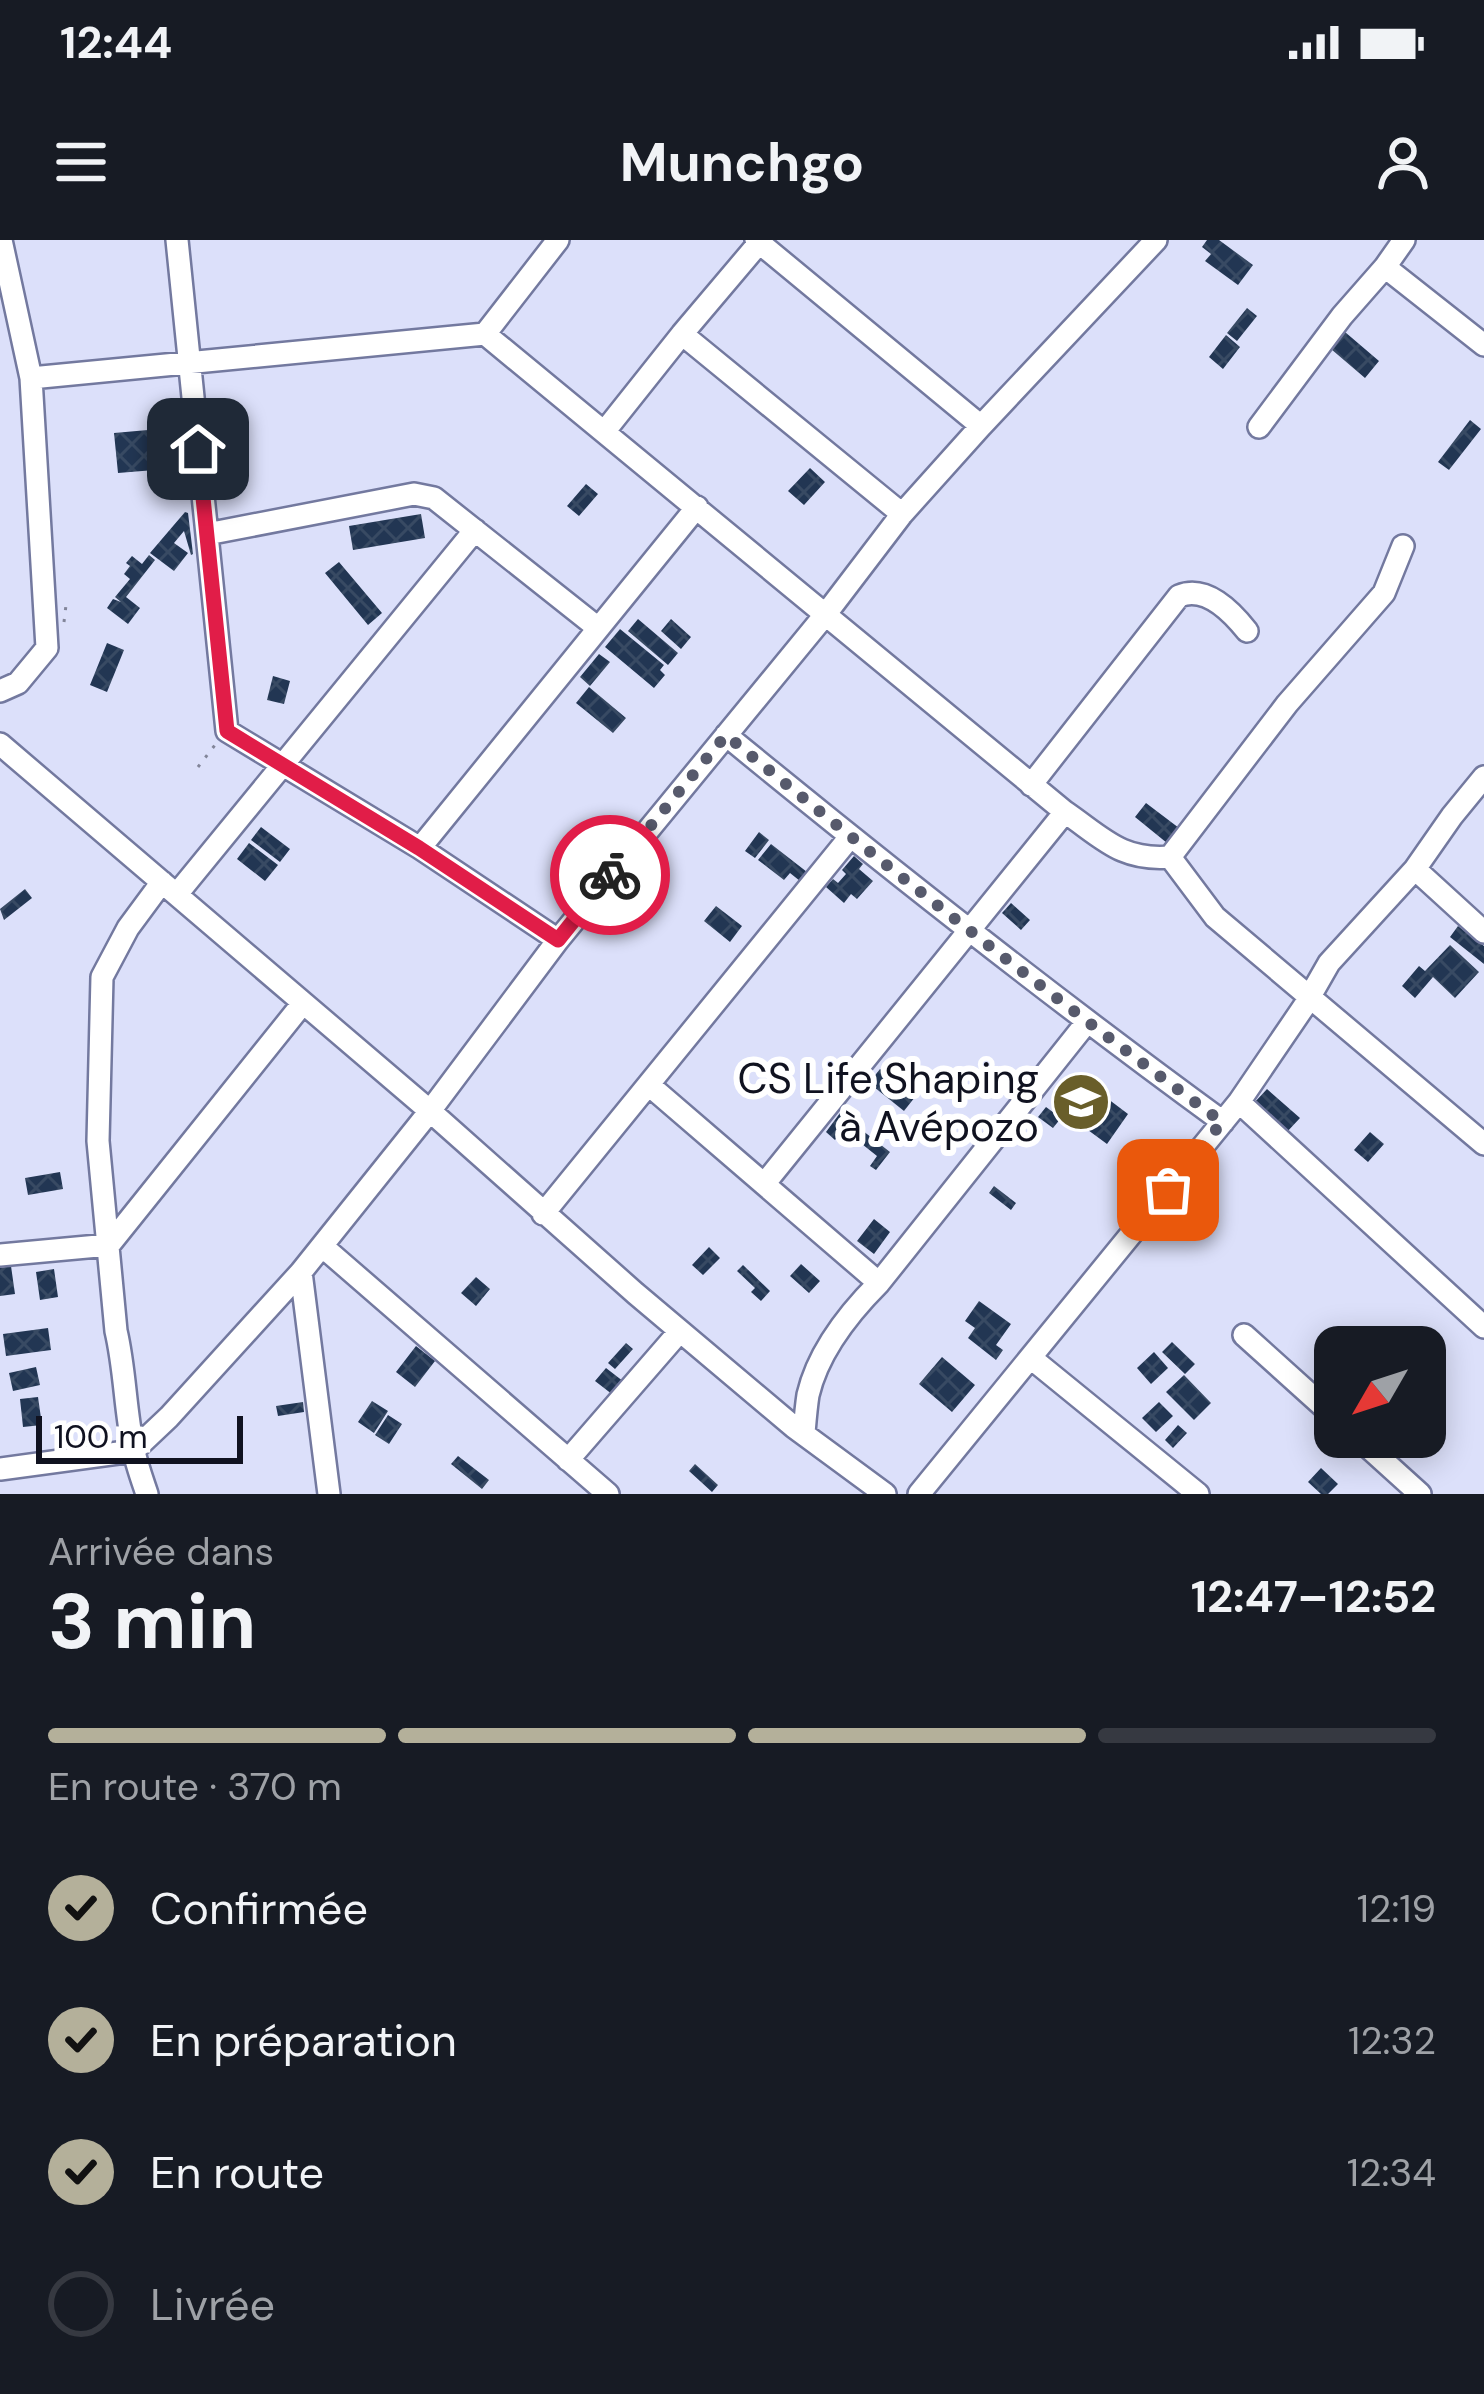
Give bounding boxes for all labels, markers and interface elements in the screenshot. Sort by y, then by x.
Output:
text: 12:44 [60,13,172,72]
text: Munchgo [620,127,864,198]
icon: menu [48,129,114,195]
icon: person [1370,129,1436,195]
pin [147,398,249,500]
icon: home [165,416,231,482]
courier [550,815,670,935]
icon: bike [577,842,643,908]
place label: CS Life Shaping à Avépozo [737,1051,1039,1154]
school or university icon: CS Life Shaping à Avépozo [1050,1071,1112,1133]
pin [1117,1139,1219,1241]
icon: bag [1135,1157,1201,1223]
north arrow [1314,1326,1446,1458]
map controls [1314,1326,1446,1458]
scale bar [36,1410,243,1463]
text: 100 m [54,1415,148,1458]
text: Arrivée dans [48,1526,274,1577]
text: 12:47–12:52 [1191,1567,1436,1626]
text: 3 min [48,1571,256,1672]
text: En route · 370 m [48,1761,342,1812]
icon: check [48,1875,114,1941]
text: Confirmée [150,1879,368,1938]
text: 12:19 [1357,1883,1436,1934]
icon: check [48,2007,114,2073]
text: En préparation [150,2011,457,2070]
text: 12:32 [1348,2015,1436,2066]
icon: check [48,2139,114,2205]
text: En route [150,2143,324,2202]
text: 12:34 [1347,2147,1436,2198]
text: Livrée [150,2275,275,2334]

